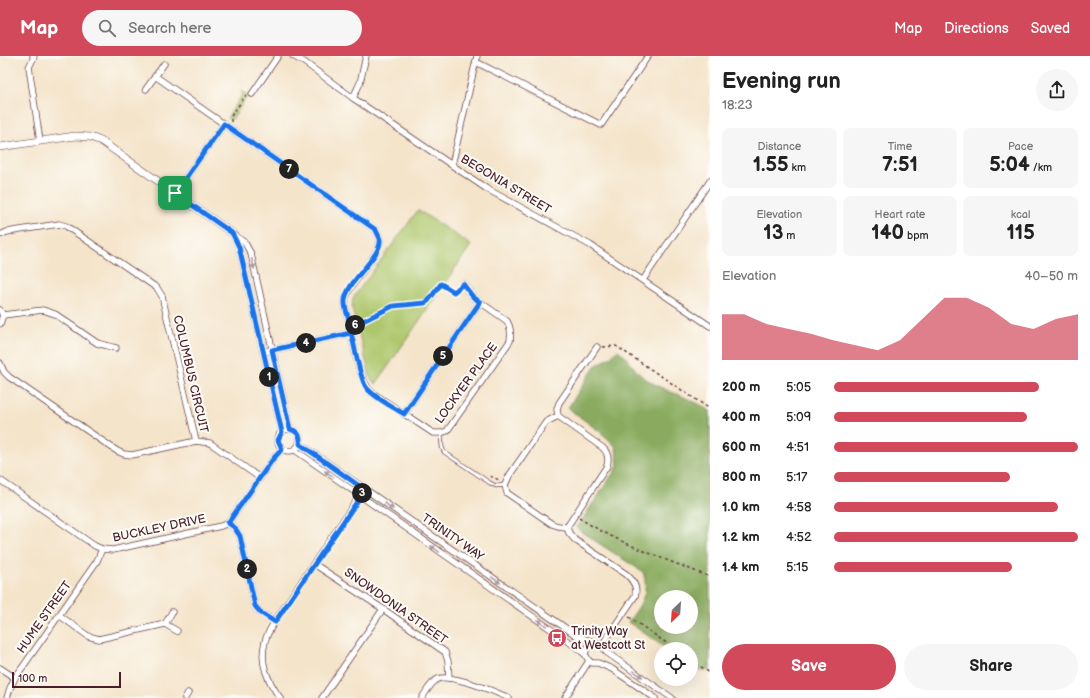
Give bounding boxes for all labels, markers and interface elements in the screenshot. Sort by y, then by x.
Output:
search box [82,10,362,46]
text: Map [20,17,58,40]
icon: search [96,17,118,39]
text: Search here [128,19,211,38]
text: Map [894,20,922,37]
text: Directions [944,20,1009,37]
text: Saved [1031,20,1070,37]
text: Evening run [722,68,841,95]
button: share [1036,69,1078,111]
text: 18:23 [722,97,753,113]
text: Distance [757,140,801,153]
text: Time [888,140,912,153]
text: Pace [1008,140,1033,153]
street label: BEGONIA STREET [458,151,554,218]
text: 1.55 [753,153,789,177]
text: 7:51 [882,153,918,177]
text: 5:04 [989,153,1030,177]
pin: 7 [279,159,299,179]
text: km [789,161,806,174]
text: /km [1030,161,1052,174]
text: 7 [286,162,292,175]
pin [158,176,192,210]
icon: arrive [164,182,186,204]
text: Elevation [756,208,802,221]
text: Heart rate [875,208,925,221]
text: kcal [1011,208,1031,221]
text: 13 [763,221,783,245]
text: 140 [871,221,904,245]
text: 115 [1006,221,1035,245]
text: m [783,229,795,242]
text: bpm [904,229,929,242]
one-way arrow [251,258,257,271]
text: Elevation [722,268,776,284]
text: 40–50 m [1025,268,1078,284]
street label: COLUMBUS CIRCUIT [170,314,212,435]
pin: 6 [345,315,365,335]
text: 6 [352,318,358,331]
pin: 4 [296,333,316,353]
text: 4 [303,336,309,349]
street label: LOCKYER PLACE [432,340,501,427]
pin: 5 [433,346,453,366]
text: 5 [440,349,446,362]
pin: 1 [259,367,279,387]
text: 1 [267,370,271,383]
text: 200 m [722,379,760,395]
text: 5:05 [786,379,811,395]
text: 400 m [722,409,760,425]
text: 5:09 [786,409,811,425]
text: 600 m [722,439,761,455]
text: 4:51 [786,439,809,455]
text: 800 m [722,469,761,485]
text: 5:17 [786,469,808,485]
one-way arrow [324,470,334,478]
pin: 3 [352,483,372,503]
text: 3 [359,486,365,499]
text: 1.0 km [722,499,760,515]
text: 4:58 [786,499,812,515]
one-way arrow [384,503,395,510]
street label: BUCKLEY DRIVE [111,511,207,546]
street label: TRINITY WAY [419,511,487,565]
text: 1.2 km [722,529,760,545]
text: 4:52 [786,529,812,545]
one-way arrow [430,545,441,553]
pin: 2 [237,559,257,579]
text: 1.4 km [722,559,759,575]
text: 5:15 [786,559,809,575]
text: 2 [244,562,250,575]
street label: SNOWDONIA STREET [341,565,451,648]
one-way arrow [491,576,502,584]
street label: HUME STREET [14,578,75,656]
north arrow [654,590,698,634]
map controls [654,590,698,686]
one-way arrow [537,619,547,627]
place label: Trinity Way at Westcott St [571,624,646,653]
bus stop icon: Trinity Way at Westcott St [546,627,568,649]
button: locate [654,642,698,686]
button: Save [722,644,896,690]
button: Share [904,644,1078,690]
scale bar [12,670,121,689]
one-way arrow [632,670,643,678]
text: 100 m [18,672,47,685]

